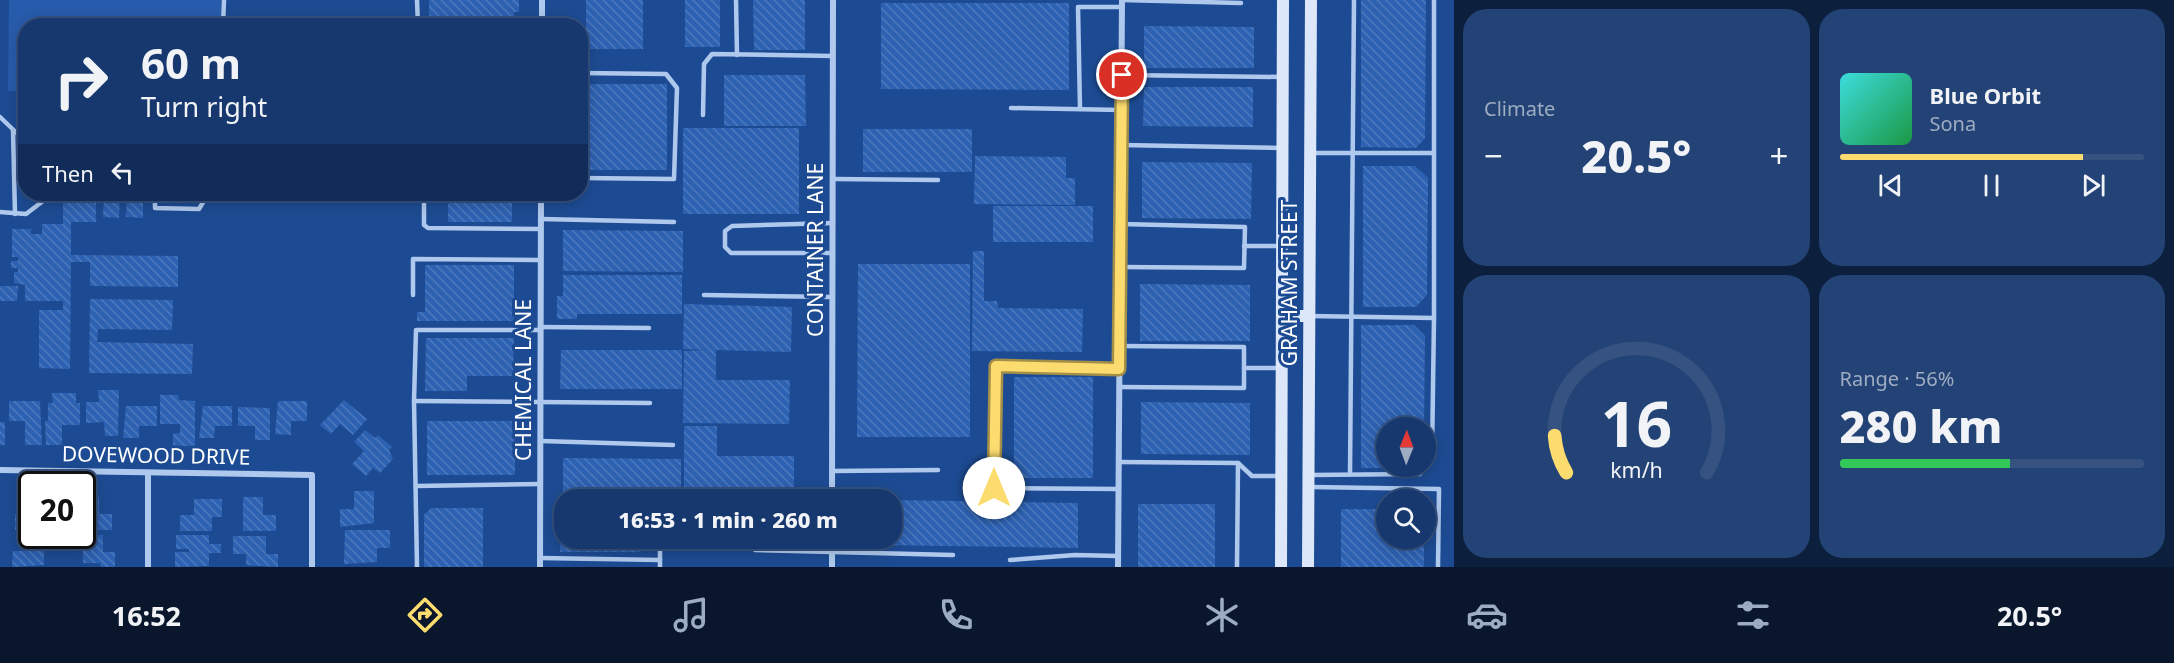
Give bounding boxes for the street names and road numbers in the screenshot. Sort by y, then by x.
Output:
street label: CONTAINER LANE [801,163,829,337]
street label: GRAHAM STREET [1275,199,1303,366]
street label: CHEMICAL LANE [509,299,537,461]
street label: DOVEWOOD DRIVE [62,439,250,471]

